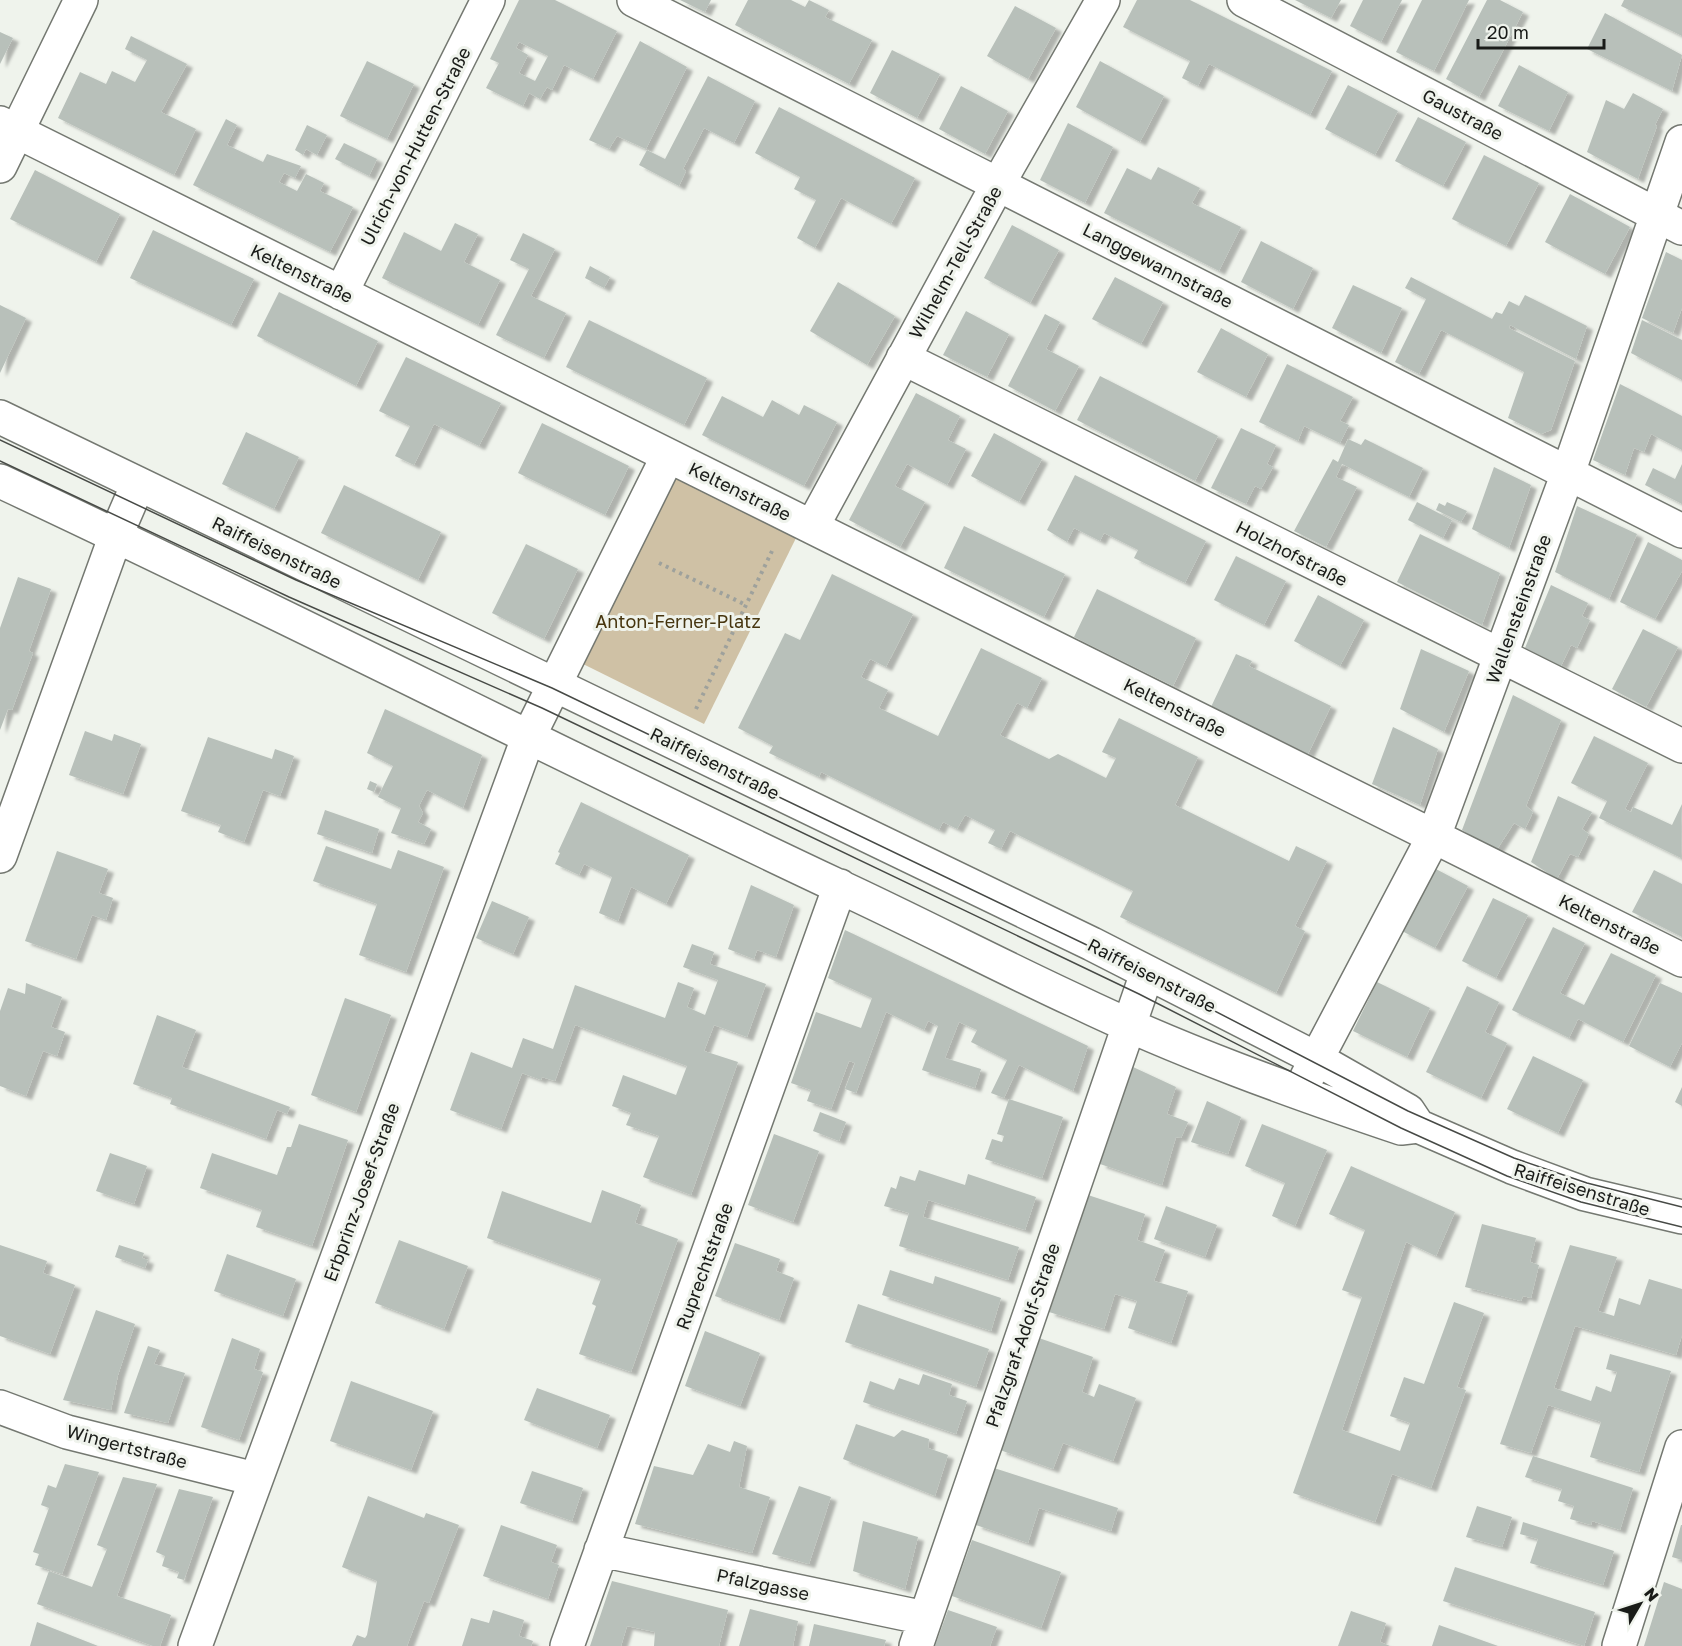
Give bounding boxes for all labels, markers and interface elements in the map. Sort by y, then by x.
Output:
scale bar [1478,12,1604,50]
text: 20 m [1487,21,1529,43]
street label: Ulrich-von-Hutten-Straße [355,43,475,249]
street label: Gaustraße [1419,84,1507,144]
street label: Wilhelm-Tell-Straße [904,182,1006,342]
street label: Langgewannstraße [1079,218,1237,312]
street label: Keltenstraße [247,239,357,307]
street label: Keltenstraße [685,457,795,525]
street label: Raiffeisenstraße [209,511,345,593]
street label: Holzhofstraße [1232,515,1352,591]
street label: Wallensteinstraße [1481,531,1555,687]
park label: Anton-Ferner-Platz [595,610,761,632]
street label: Keltenstraße [1120,673,1230,741]
street label: Raiffeisenstraße [647,722,783,804]
street label: Keltenstraße [1555,889,1665,959]
street label: Raiffeisenstraße [1084,933,1220,1017]
street label: Erbprinz-Josef-Straße [318,1100,404,1284]
street label: Raiffeisenstraße [1511,1158,1653,1220]
street label: Ruprechtstraße [671,1199,737,1333]
street label: Pfalzgraf-Adolf-Straße [980,1240,1064,1430]
street label: Wingertstraße [64,1419,190,1473]
street label: Pfalzgasse [715,1563,811,1605]
north arrow [1610,1574,1670,1634]
text: N [1640,1584,1663,1606]

